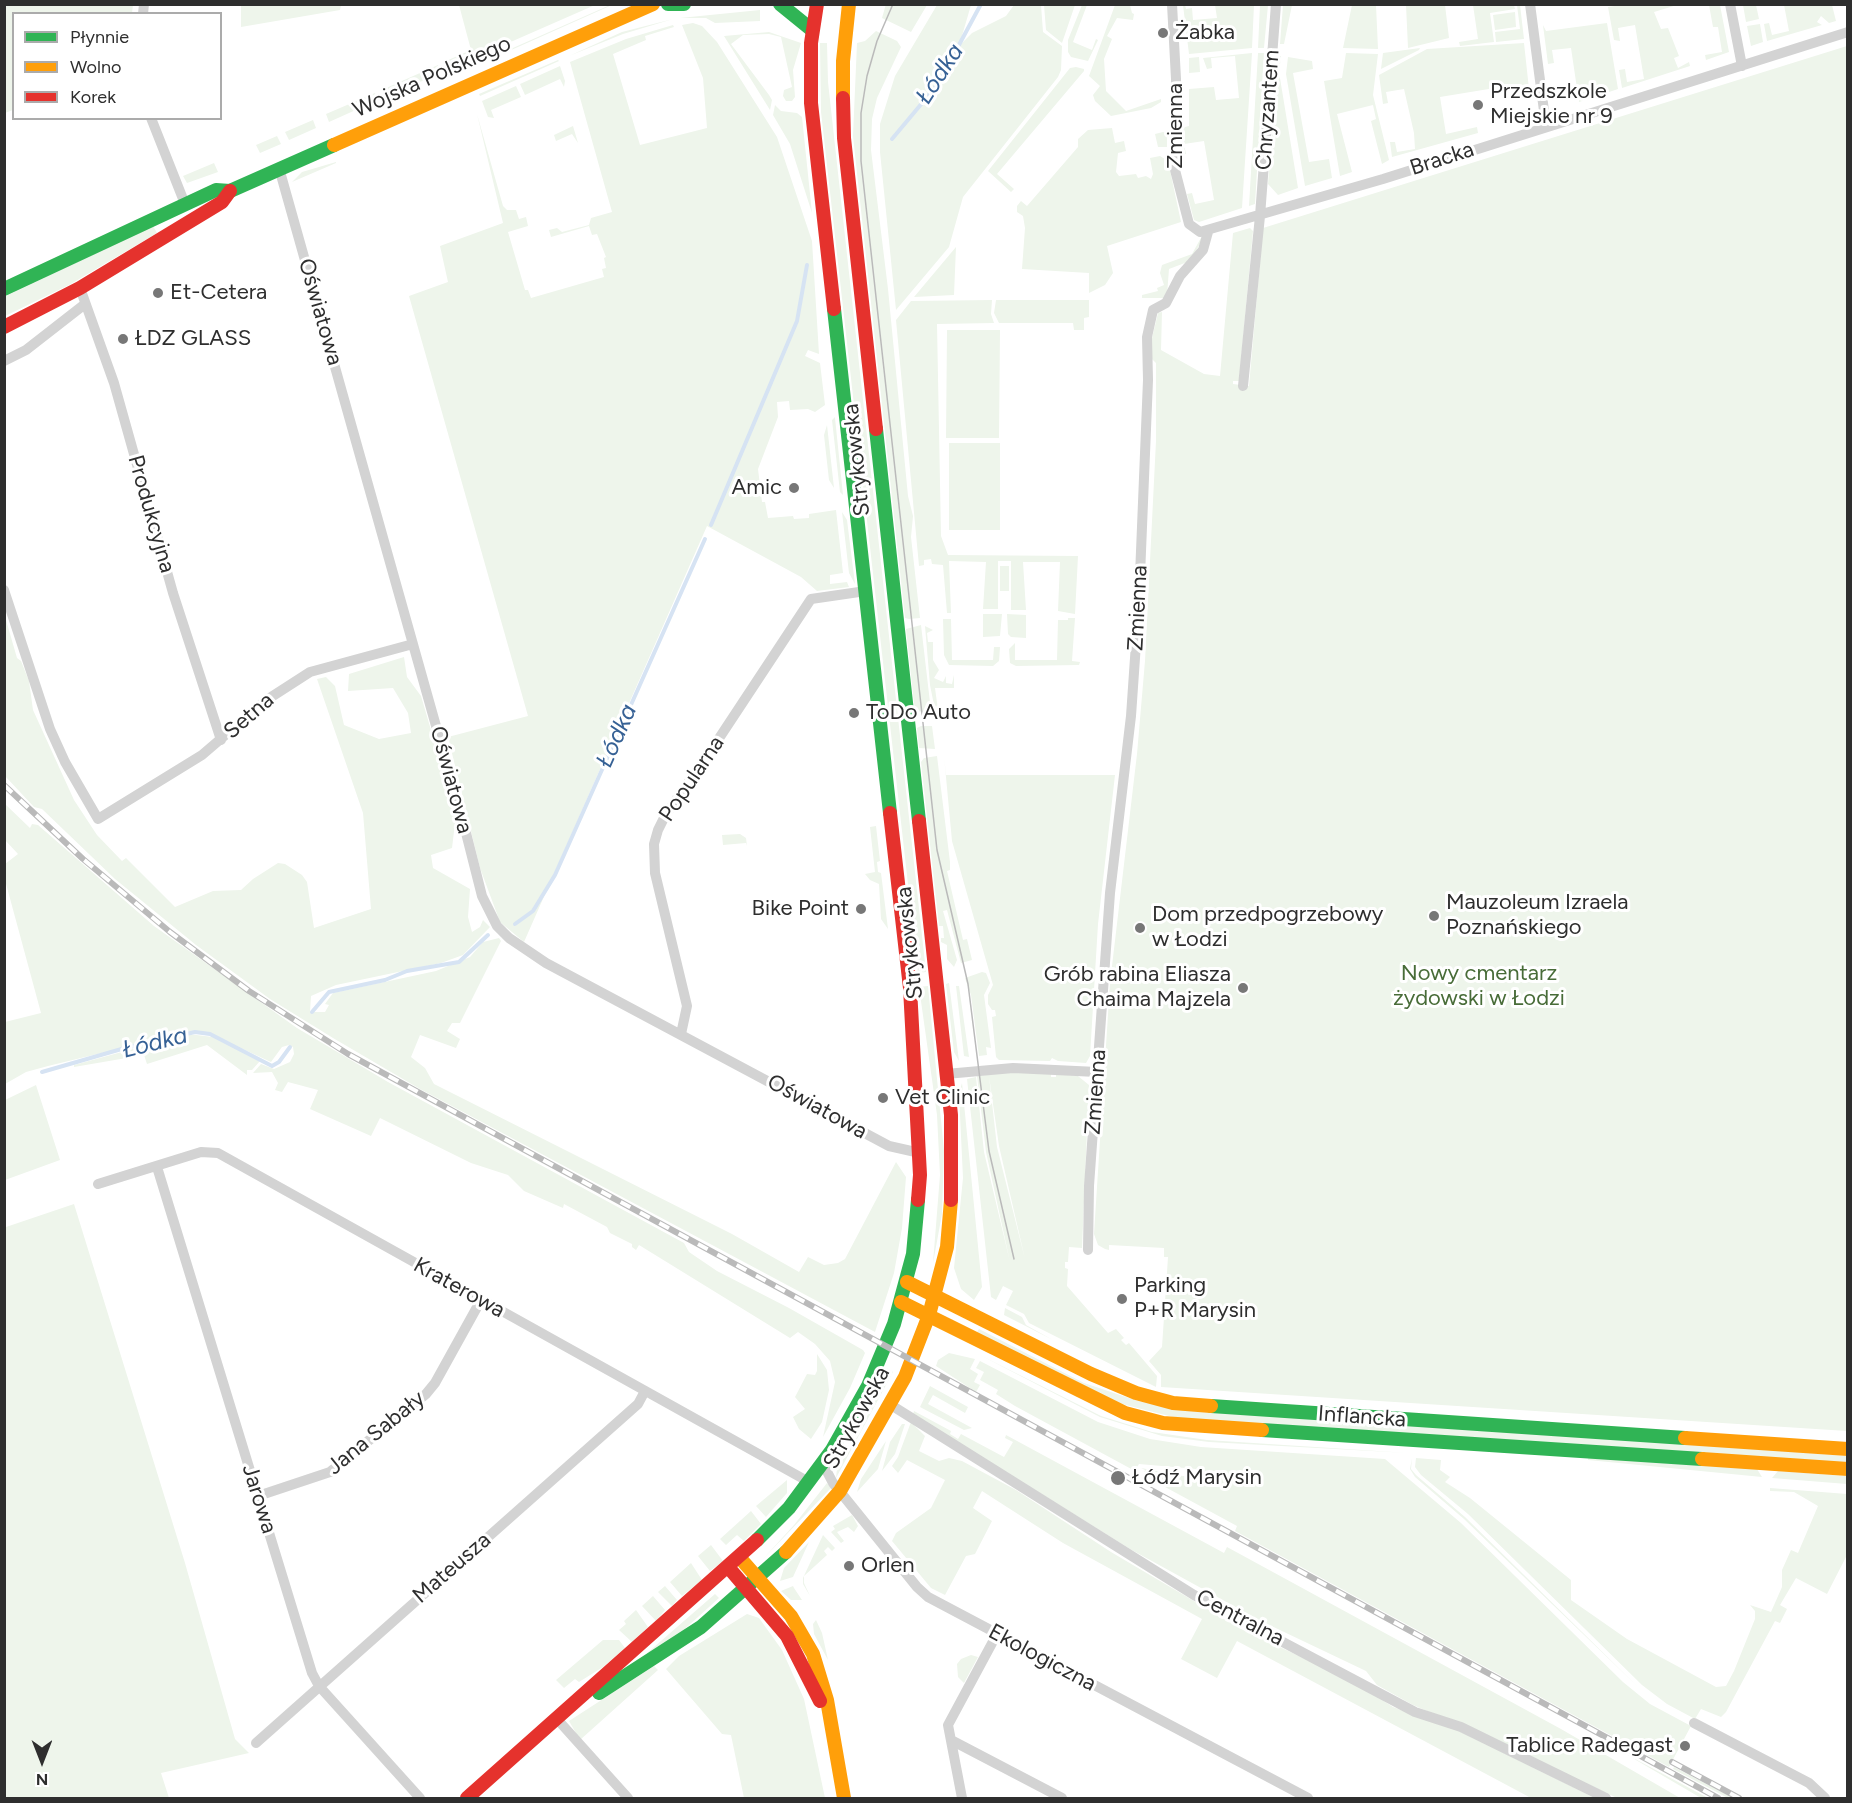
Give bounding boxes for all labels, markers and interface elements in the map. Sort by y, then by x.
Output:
legend [12,12,222,120]
place label: Żabka [1175,20,1235,46]
text: Płynnie [70,26,129,48]
marker: Żabka [1156,26,1170,40]
street label: Wojska Polskiego [349,30,515,124]
water label: Łódka [910,38,970,110]
street label: Chryzantem [1251,49,1285,171]
text: Wolno [70,56,121,78]
place label: Przedszkole Miejskie nr 9 [1490,79,1613,130]
street label: Zmienna [1163,83,1189,169]
text: Korek [70,86,116,108]
marker: Przedszkole Miejskie nr 9 [1471,98,1485,112]
street label: Bracka [1407,136,1477,182]
street label: Oświatowa [292,256,348,368]
place label: Et-Cetera [170,280,267,306]
marker: Et-Cetera [151,286,165,300]
place label: ŁDZ GLASS [135,326,251,352]
marker: ŁDZ GLASS [116,332,130,346]
street label: Strykowska [838,402,876,518]
street label: Produkcyjna [122,452,180,576]
place label: Amic [731,475,782,501]
marker: Amic [787,481,801,495]
street label: Zmienna [1123,565,1153,651]
street label: Setna [219,687,279,745]
water label: Łódka [590,700,644,772]
place label: ToDo Auto [866,700,971,726]
marker: ToDo Auto [847,706,861,720]
street label: Oświatowa [424,723,478,837]
street label: Popularna [654,731,730,827]
street label: Strykowska [891,885,929,1001]
place label: Mauzoleum Izraela Poznańskiego [1446,890,1628,942]
place label: Bike Point [752,896,849,922]
marker: Bike Point [854,902,868,916]
place label: Dom przedpogrzebowy w Łodzi [1152,902,1383,954]
marker: Mauzoleum Izraela Poznańskiego [1427,909,1441,923]
marker: Dom przedpogrzebowy w Łodzi [1133,921,1147,935]
park label: Nowy cmentarz żydowski w Łodzi [1393,961,1565,1012]
place label: Grób rabina Eliasza Chaima Majzela [1044,962,1231,1014]
marker: Grób rabina Eliasza Chaima Majzela [1236,981,1250,995]
water label: Łódka [120,1021,190,1065]
street label: Zmienna [1080,1048,1112,1136]
street label: Oświatowa [763,1069,871,1145]
place label: Vet Clinic [895,1085,990,1111]
marker: Vet Clinic [876,1091,890,1105]
street label: Kraterowa [409,1252,509,1324]
place label: Parking P+R Marysin [1134,1273,1256,1324]
marker: Parking P+R Marysin [1115,1292,1129,1306]
street label: Strykowska [818,1362,896,1474]
street label: Jana Sabały [322,1386,430,1480]
street label: Inflancka [1317,1401,1407,1433]
street label: Jarowa [236,1461,282,1537]
place label: Łódź Marysin [1132,1465,1262,1491]
marker: Łódź Marysin [1109,1469,1127,1487]
street label: Mateusza [408,1527,496,1609]
place label: Orlen [861,1553,915,1579]
marker: Orlen [842,1559,856,1573]
street label: Centralna [1192,1584,1288,1652]
street label: Ekologiczna [984,1619,1100,1697]
north arrow [12,1731,72,1791]
place label: Tablice Radegast [1506,1733,1673,1759]
marker: Tablice Radegast [1678,1739,1692,1753]
text: N [36,1770,48,1789]

